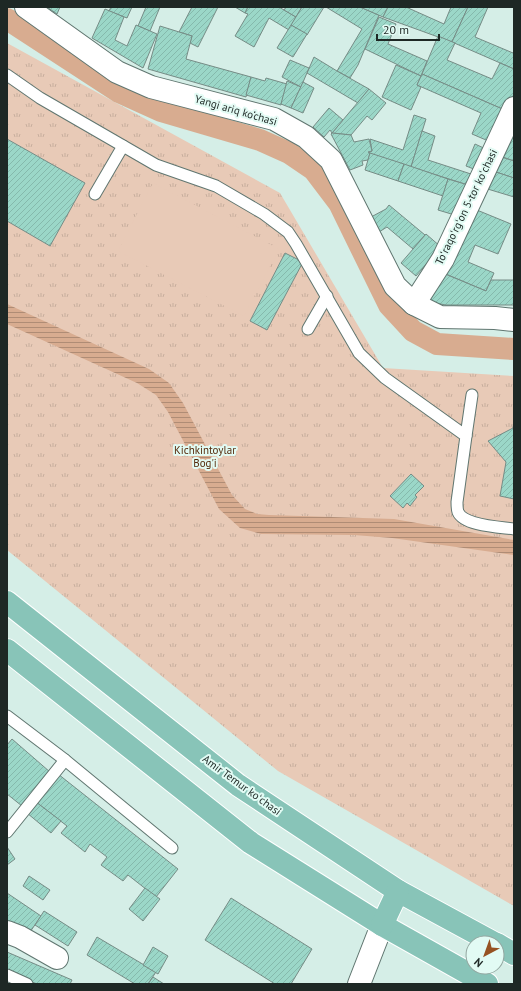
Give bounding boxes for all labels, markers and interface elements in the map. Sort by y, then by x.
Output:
scale bar [377,16,439,42]
text: 20 m [383,22,409,37]
street label: Yangi ariq ko‘chasi [193,92,279,128]
street label: Toʻraqoʻrgʻon 5-tor koʻchasi [432,147,500,267]
park label: Kichkintoylar Bog'i [174,443,236,470]
street label: Amir Temur koʻchasi [200,752,284,818]
north arrow [465,935,505,975]
text: N [471,955,486,970]

